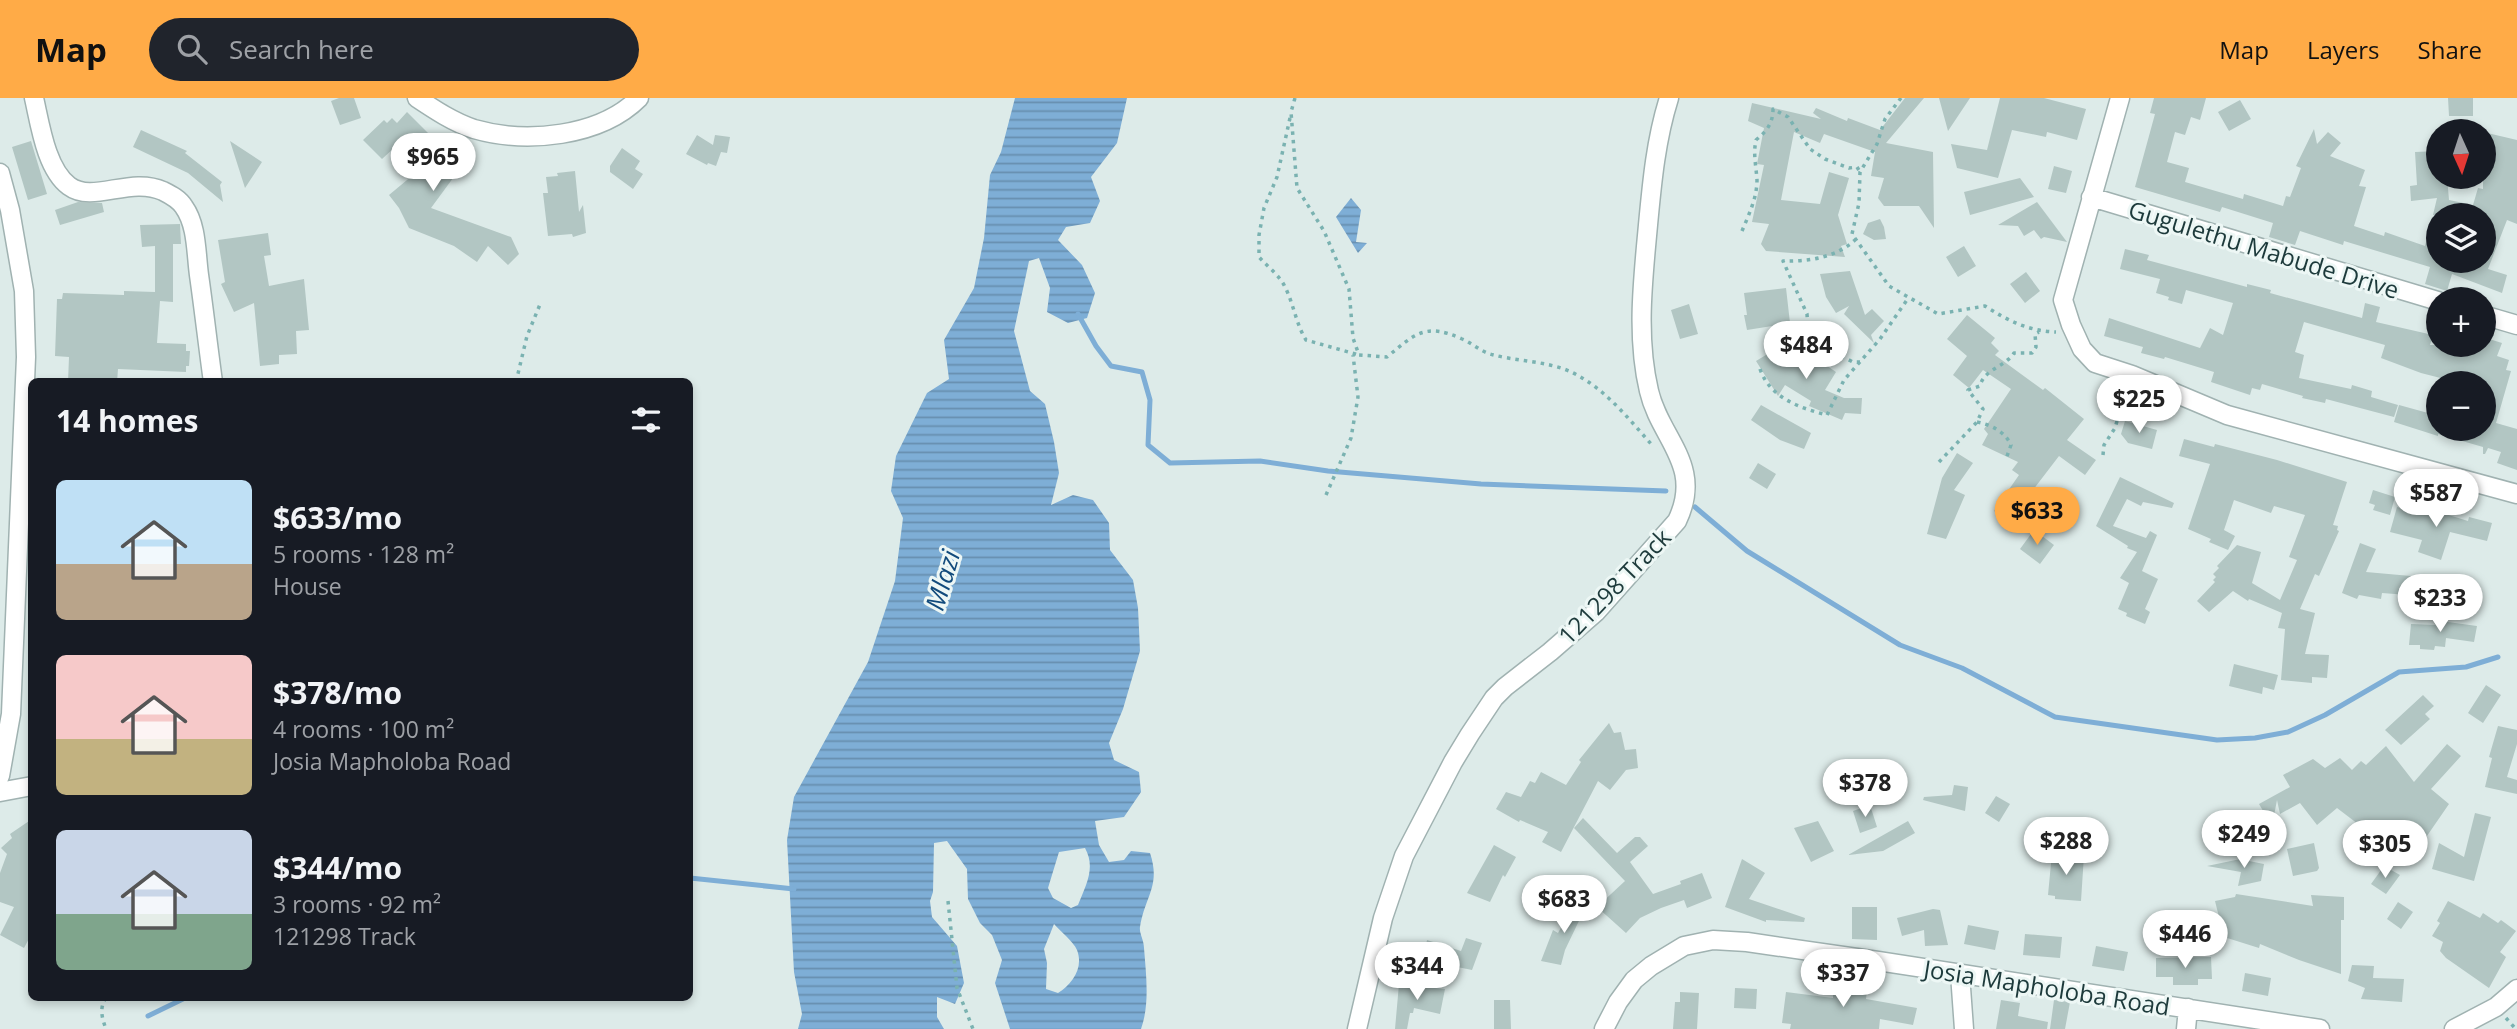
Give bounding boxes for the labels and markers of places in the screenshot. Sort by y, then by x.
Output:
pin: $965 [392,134,474,193]
pin: $484 [1765,322,1847,381]
pin: $225 [2098,376,2180,435]
pin: $587 [2395,470,2477,529]
pin: $633 [1996,488,2078,547]
pin: $233 [2399,574,2481,634]
pin: $378 [1824,760,1906,819]
pin: $249 [2203,810,2285,870]
pin: $288 [2025,818,2107,877]
pin: $305 [2344,820,2426,880]
pin: $683 [1523,876,1605,935]
pin: $446 [2144,910,2226,970]
pin: $344 [1376,942,1458,1002]
pin: $337 [1802,950,1884,1009]

